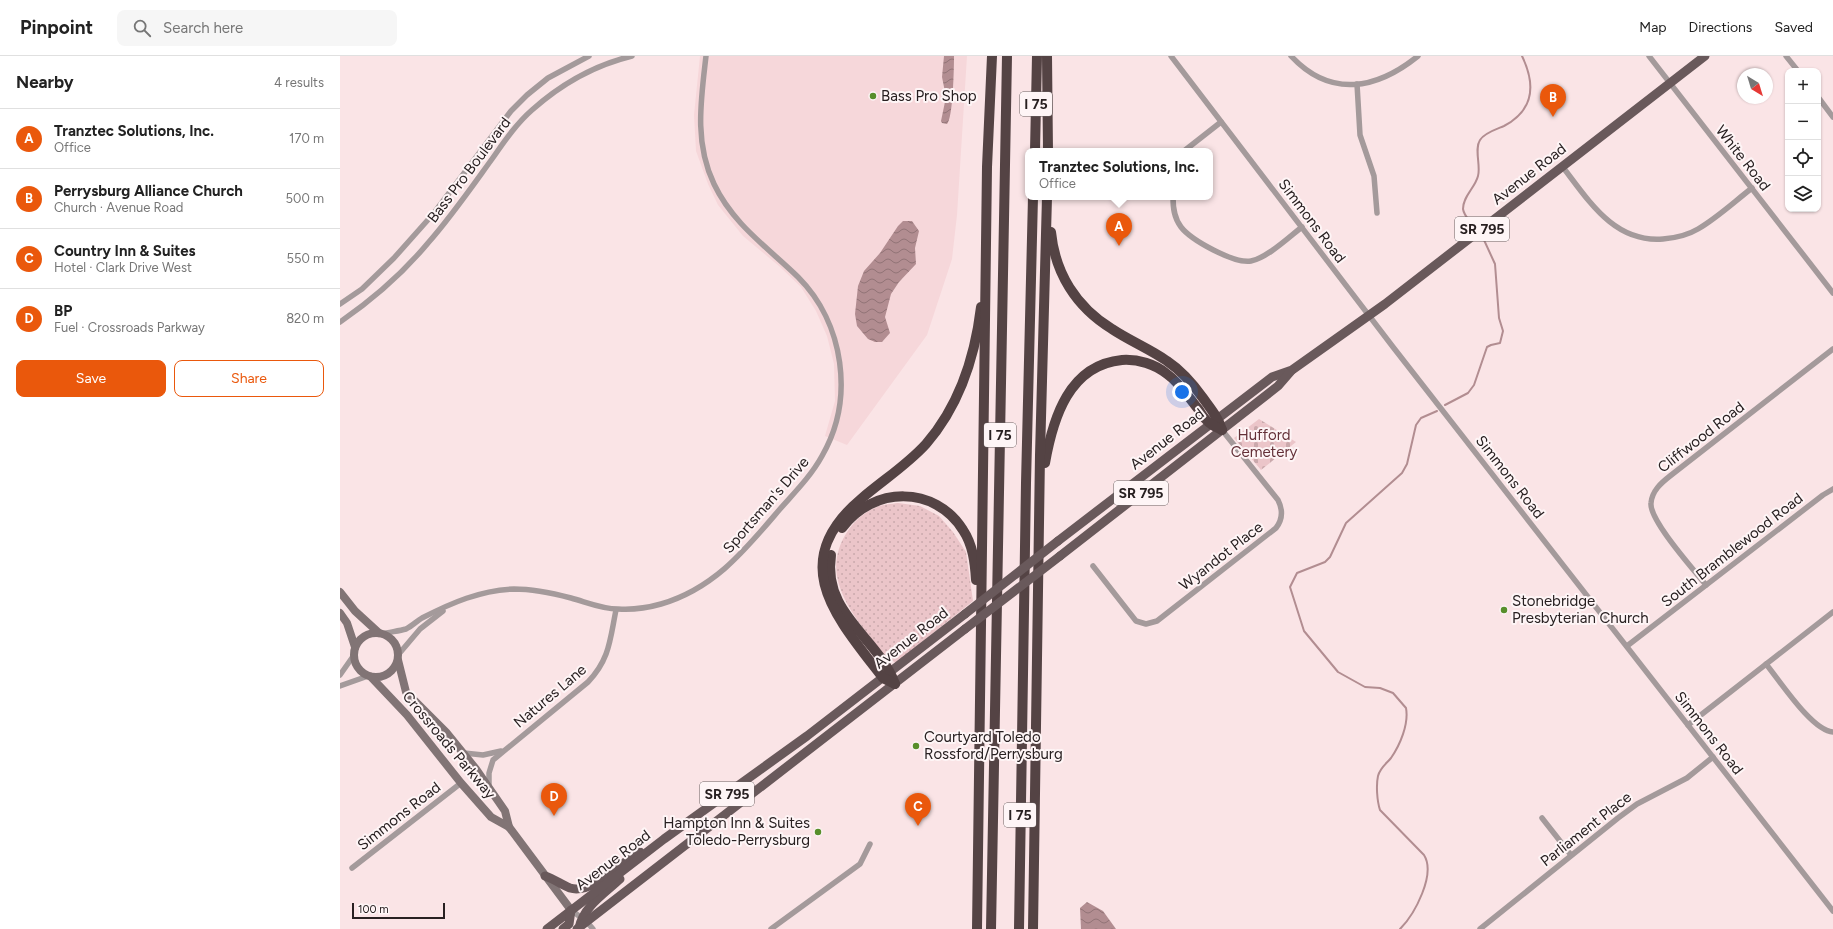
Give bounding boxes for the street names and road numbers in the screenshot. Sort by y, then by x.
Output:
road number: I 75 [1020,92,1052,116]
street label: Bass Pro Boulevard [424,114,514,226]
street label: White Road [1712,122,1774,194]
street label: Avenue Road [1488,140,1570,208]
street label: Simmons Road [1275,175,1349,267]
road number: SR 795 [1455,217,1509,241]
street label: Cliffwood Road [1654,398,1748,476]
street label: Avenue Road [1126,405,1208,473]
road number: I 75 [984,423,1016,447]
street label: Simmons Road [1472,432,1548,522]
street label: Sportsman's Drive [719,453,813,557]
road number: SR 795 [1114,481,1168,505]
street label: South Bramblewood Road [1658,489,1806,611]
street label: Wyandot Place [1176,518,1266,594]
street label: Avenue Road [870,604,952,672]
street label: Natures Lane [510,660,590,732]
street label: Crossroads Parkway [399,688,499,803]
street label: Simmons Road [1671,688,1747,778]
street label: Simmons Road [354,778,444,854]
road number: SR 795 [700,782,754,806]
street label: Parliament Place [1537,788,1635,870]
road number: I 75 [1004,803,1036,827]
street label: Avenue Road [572,826,654,894]

